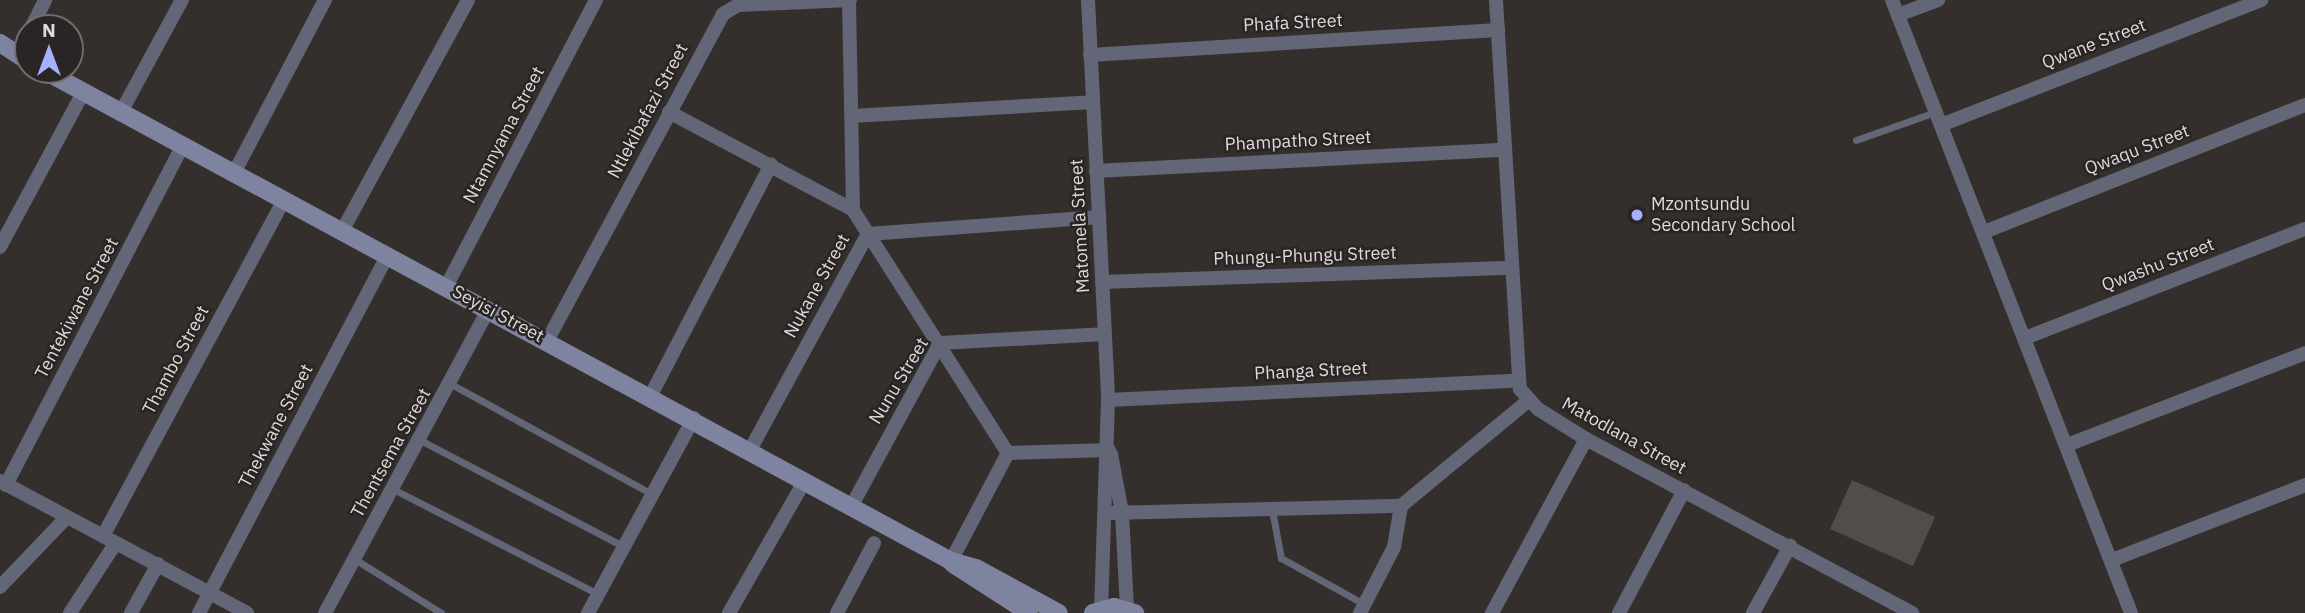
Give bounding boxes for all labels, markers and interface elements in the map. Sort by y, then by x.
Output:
street label: Phafa Street [1243,10,1343,36]
north arrow [14,14,84,84]
street label: Qwane Street [2039,14,2149,74]
text: N [42,18,56,42]
street label: Ntlekibafazi Street [603,40,693,182]
street label: Ntamnyama Street [459,63,549,207]
street label: Qwaqu Street [2082,120,2192,180]
street label: Phampatho Street [1224,126,1372,156]
street label: Matomela Street [1066,158,1094,294]
place label: Mzontsundu Secondary School [1651,194,1795,236]
marker: Mzontsundu Secondary School [1629,207,1645,223]
street label: Nukane Street [780,230,854,342]
street label: Tentekiwane Street [31,234,123,382]
street label: Qwashu Street [2099,234,2217,296]
street label: Phungu-Phungu Street [1213,242,1397,270]
street label: Seyisi Street [449,281,547,347]
street label: Thambo Street [138,302,214,418]
street label: Nunu Street [865,334,933,428]
street label: Phanga Street [1254,357,1368,385]
street label: Thekwane Street [234,360,318,492]
street label: Thentsema Street [347,385,435,521]
street label: Matodlana Street [1558,393,1690,479]

